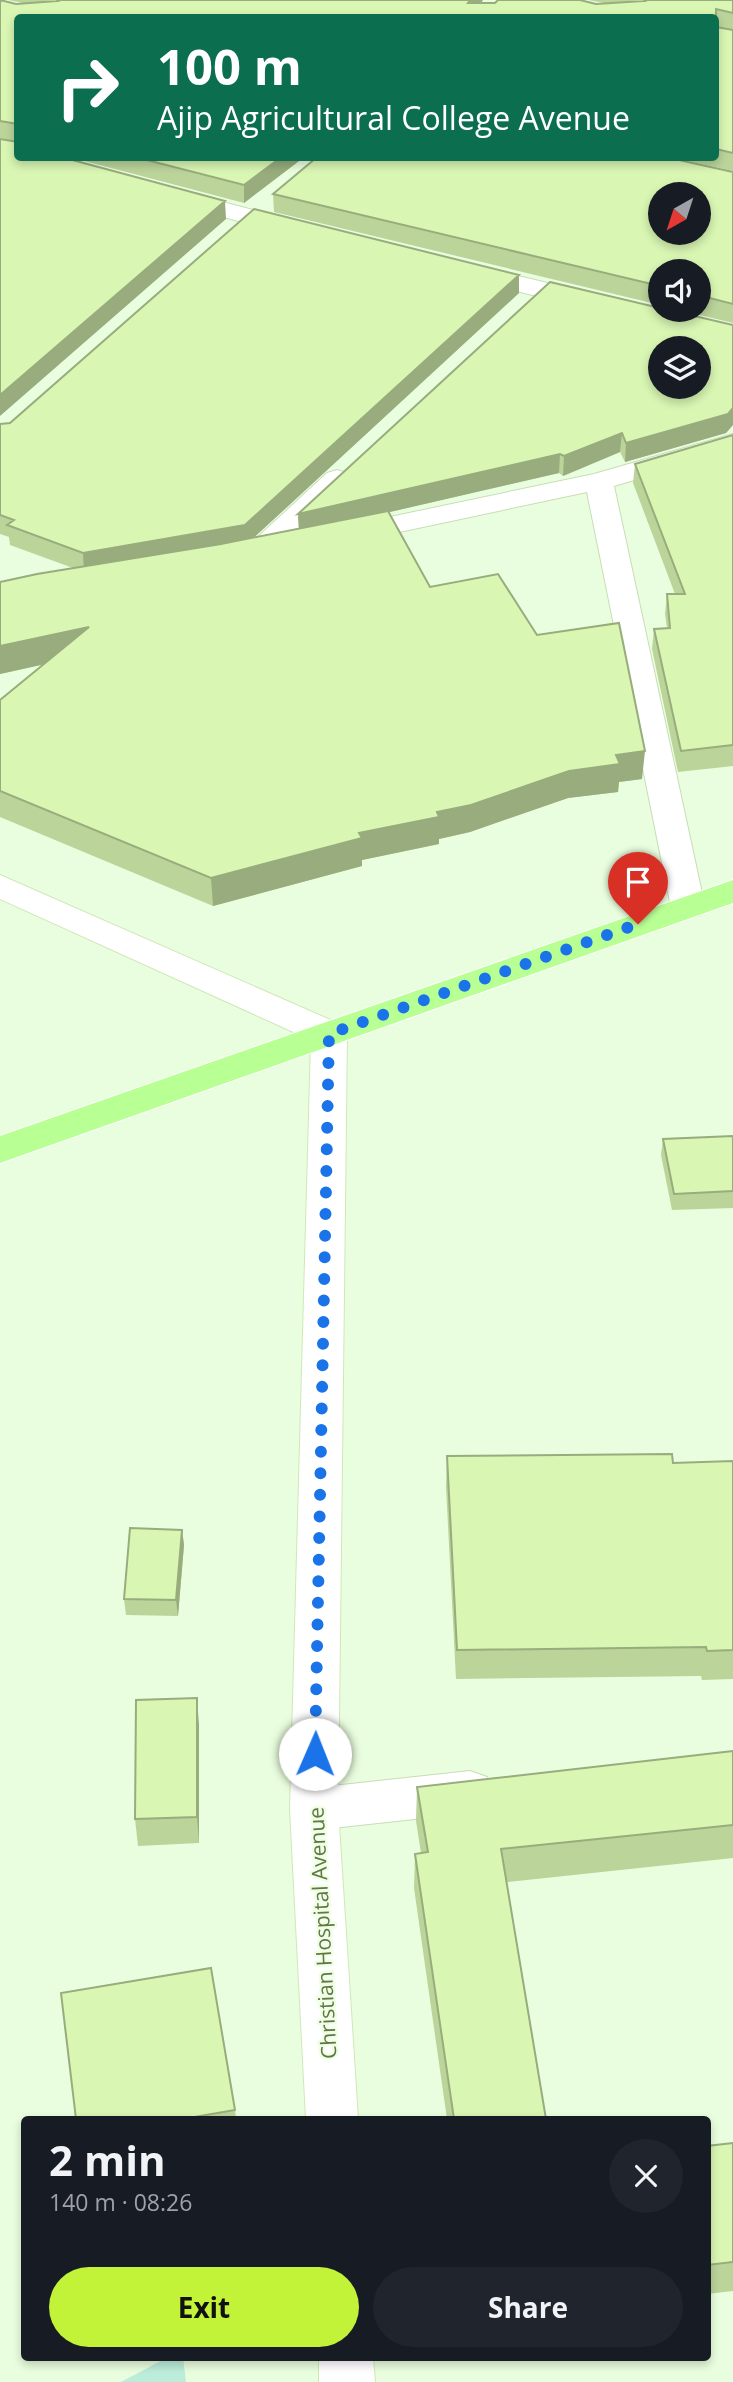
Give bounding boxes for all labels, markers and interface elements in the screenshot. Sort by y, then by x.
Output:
text: 100 m [157,33,302,99]
icon: right [42,42,133,133]
text: Ajip Agricultural College Avenue [157,96,630,139]
north arrow [648,182,710,245]
map controls [648,182,711,399]
button: sound [648,259,711,322]
button: layers [648,336,711,399]
pin [608,852,668,924]
icon: arrive [619,863,657,901]
position arrow [278,1717,352,1791]
street label: Christian Hospital Avenue [301,1806,343,2060]
text: 2 min [49,2131,166,2188]
button: close [609,2139,683,2213]
text: 140 m · 08:26 [49,2186,192,2218]
button: Exit [49,2267,359,2347]
button: Share [373,2267,683,2347]

